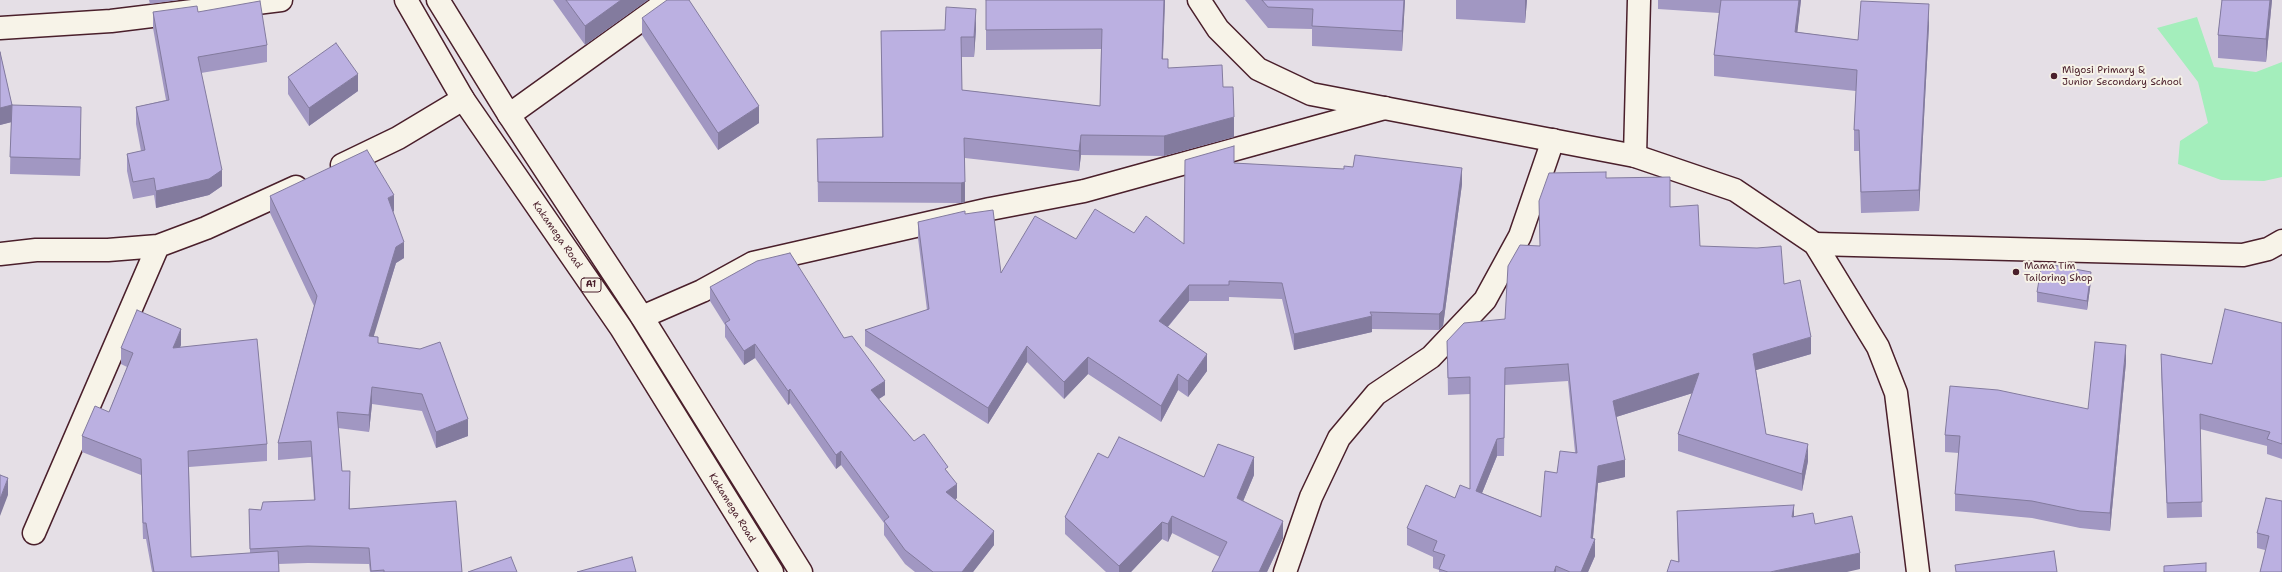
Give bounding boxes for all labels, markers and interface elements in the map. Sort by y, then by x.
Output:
place label: Migosi Primary & Junior Secondary School [2062,64,2182,88]
marker: Migosi Primary & Junior Secondary School [2049,71,2059,81]
street label: Kakamega Road [529,199,585,271]
place label: Mama Tim Tailoring Shop [2024,260,2093,284]
marker: Mama Tim Tailoring Shop [2011,267,2021,277]
road number: A1 [581,278,601,292]
street label: Kakamega Road [706,471,758,545]

